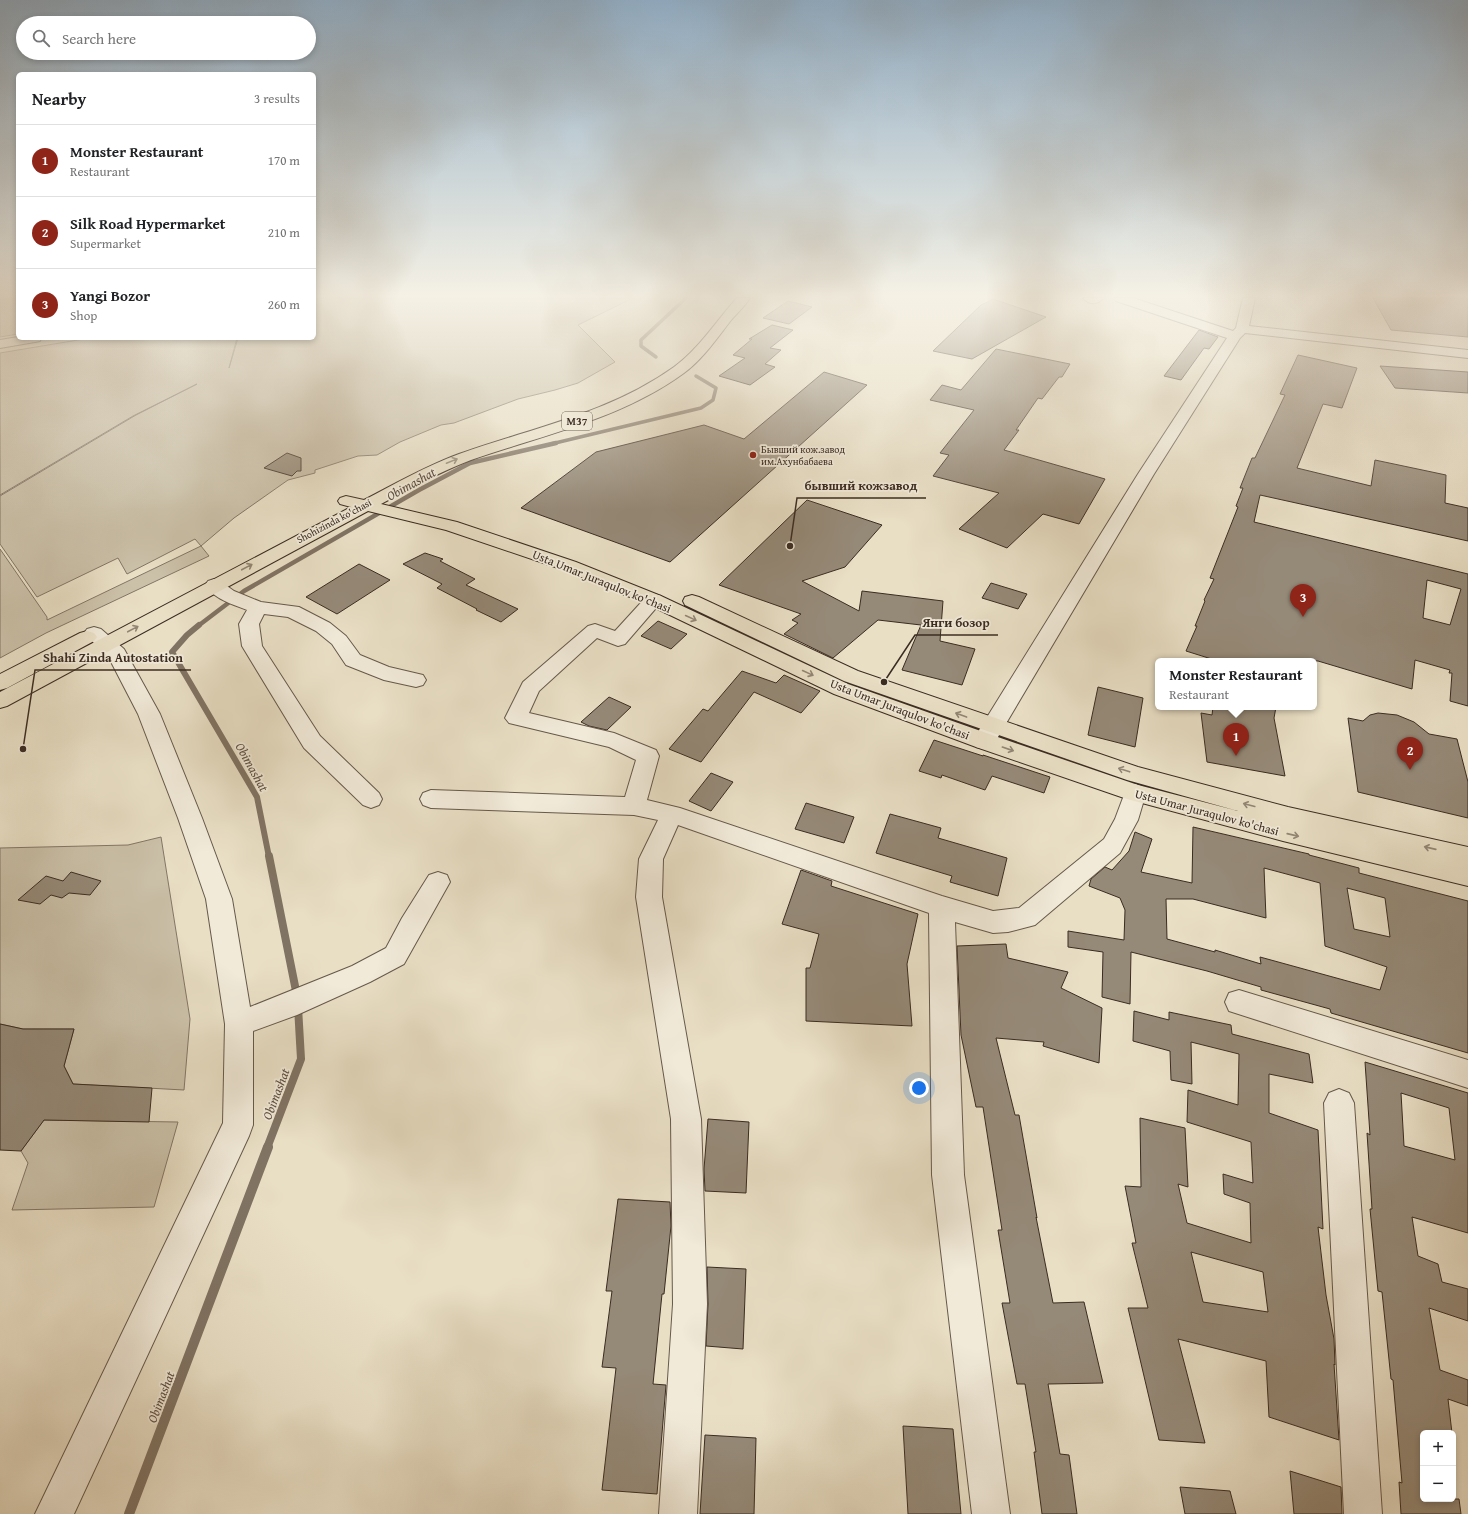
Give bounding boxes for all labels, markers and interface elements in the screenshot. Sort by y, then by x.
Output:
search box [16,16,316,60]
icon: search [30,27,52,49]
text: Search here [62,28,136,49]
text: Nearby [32,86,86,111]
text: 3 results [254,89,300,108]
text: Monster Restaurant [70,141,203,162]
text: 1 [42,151,48,170]
text: 170 m [268,151,300,170]
text: Restaurant [70,162,130,181]
text: Silk Road Hypermarket [70,213,225,234]
text: 2 [42,223,48,242]
text: 210 m [268,223,300,242]
text: Supermarket [70,234,141,253]
text: Yangi Bozor [70,285,150,306]
text: 3 [42,295,48,314]
text: 260 m [268,295,300,314]
text: Shop [70,306,97,325]
road number: M37 [562,412,592,430]
place label: Бывший кож.завод им.Ахунбабаева [761,442,845,469]
marker: Бывший кож.завод им.Ахунбабаева [748,450,758,460]
one-way arrow [446,457,458,465]
water label: Obimashat [383,462,440,505]
callout: бывший кожзавод [797,473,926,498]
text: бывший кожзавод [805,476,918,495]
street label: Shohizinda ko'chasi [294,495,374,547]
street label: Usta Umar Juraqulov ko'chasi [530,545,675,617]
one-way arrow [241,563,253,571]
pin: 3 [1290,584,1316,617]
callout: Янги бозор [915,610,998,635]
text: Янги бозор [921,613,990,632]
one-way arrow [684,615,696,622]
one-way arrow [127,624,139,632]
callout: Shahi Zinda Autostation [35,645,191,670]
text: Shahi Zinda Autostation [43,648,183,667]
popup [1155,658,1317,710]
text: Monster Restaurant [1169,664,1303,685]
one-way arrow [802,670,814,677]
street label: Usta Umar Juraqulov ko'chasi [828,674,973,744]
text: Restaurant [1169,685,1229,704]
one-way arrow [954,711,967,718]
pin: 1 [1223,723,1249,756]
pin: 2 [1397,737,1423,770]
water label: Obimashat [231,739,274,796]
one-way arrow [1002,746,1015,753]
one-way arrow [1117,766,1130,773]
street label: Usta Umar Juraqulov ko'chasi [1133,785,1281,840]
one-way arrow [1243,801,1256,808]
one-way arrow [1287,831,1300,839]
one-way arrow [1424,844,1437,851]
water label: Obimashat [258,1065,295,1122]
your location [909,1078,929,1098]
water label: Obimashat [143,1368,180,1425]
map controls [1420,1430,1456,1502]
button: + [1420,1430,1456,1466]
button: − [1420,1466,1456,1502]

